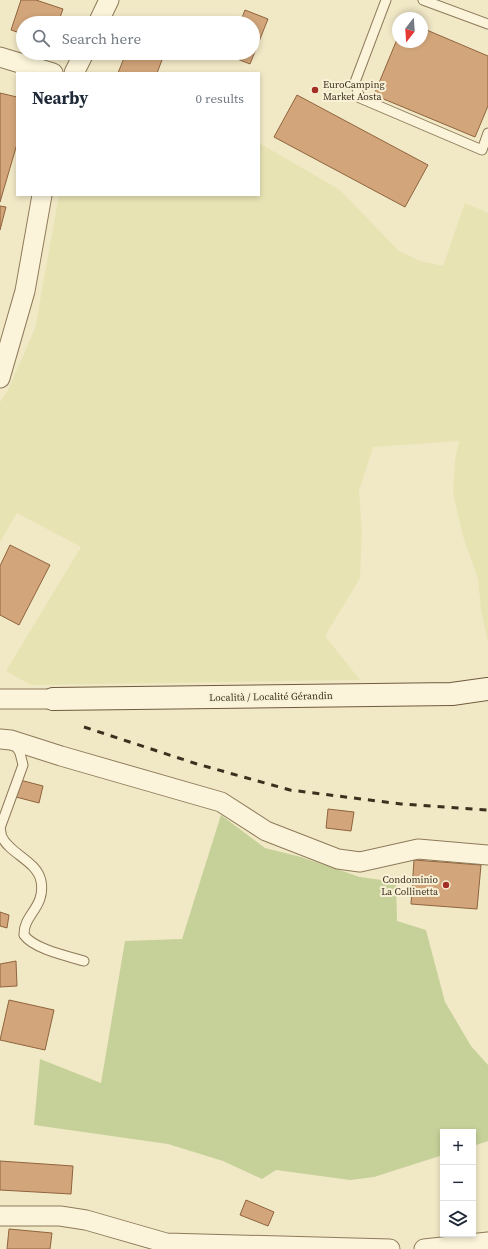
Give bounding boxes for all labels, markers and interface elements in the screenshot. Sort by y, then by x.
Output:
north arrow [392,12,428,48]
search box [16,16,260,60]
icon: search [30,27,52,49]
text: Search here [62,28,141,49]
place label: EuroCamping Market Aosta [323,78,385,103]
marker: EuroCamping Market Aosta [310,85,320,95]
text: Nearby [32,86,88,110]
text: 0 results [196,90,244,107]
street label: Località / Localité Gérandin [209,689,333,704]
place label: Condominio La Collinetta [381,873,439,898]
marker: Condominio La Collinetta [441,880,451,890]
map controls [440,1129,476,1237]
button: + [440,1129,476,1165]
button: − [440,1165,476,1201]
button: layers [440,1201,476,1237]

